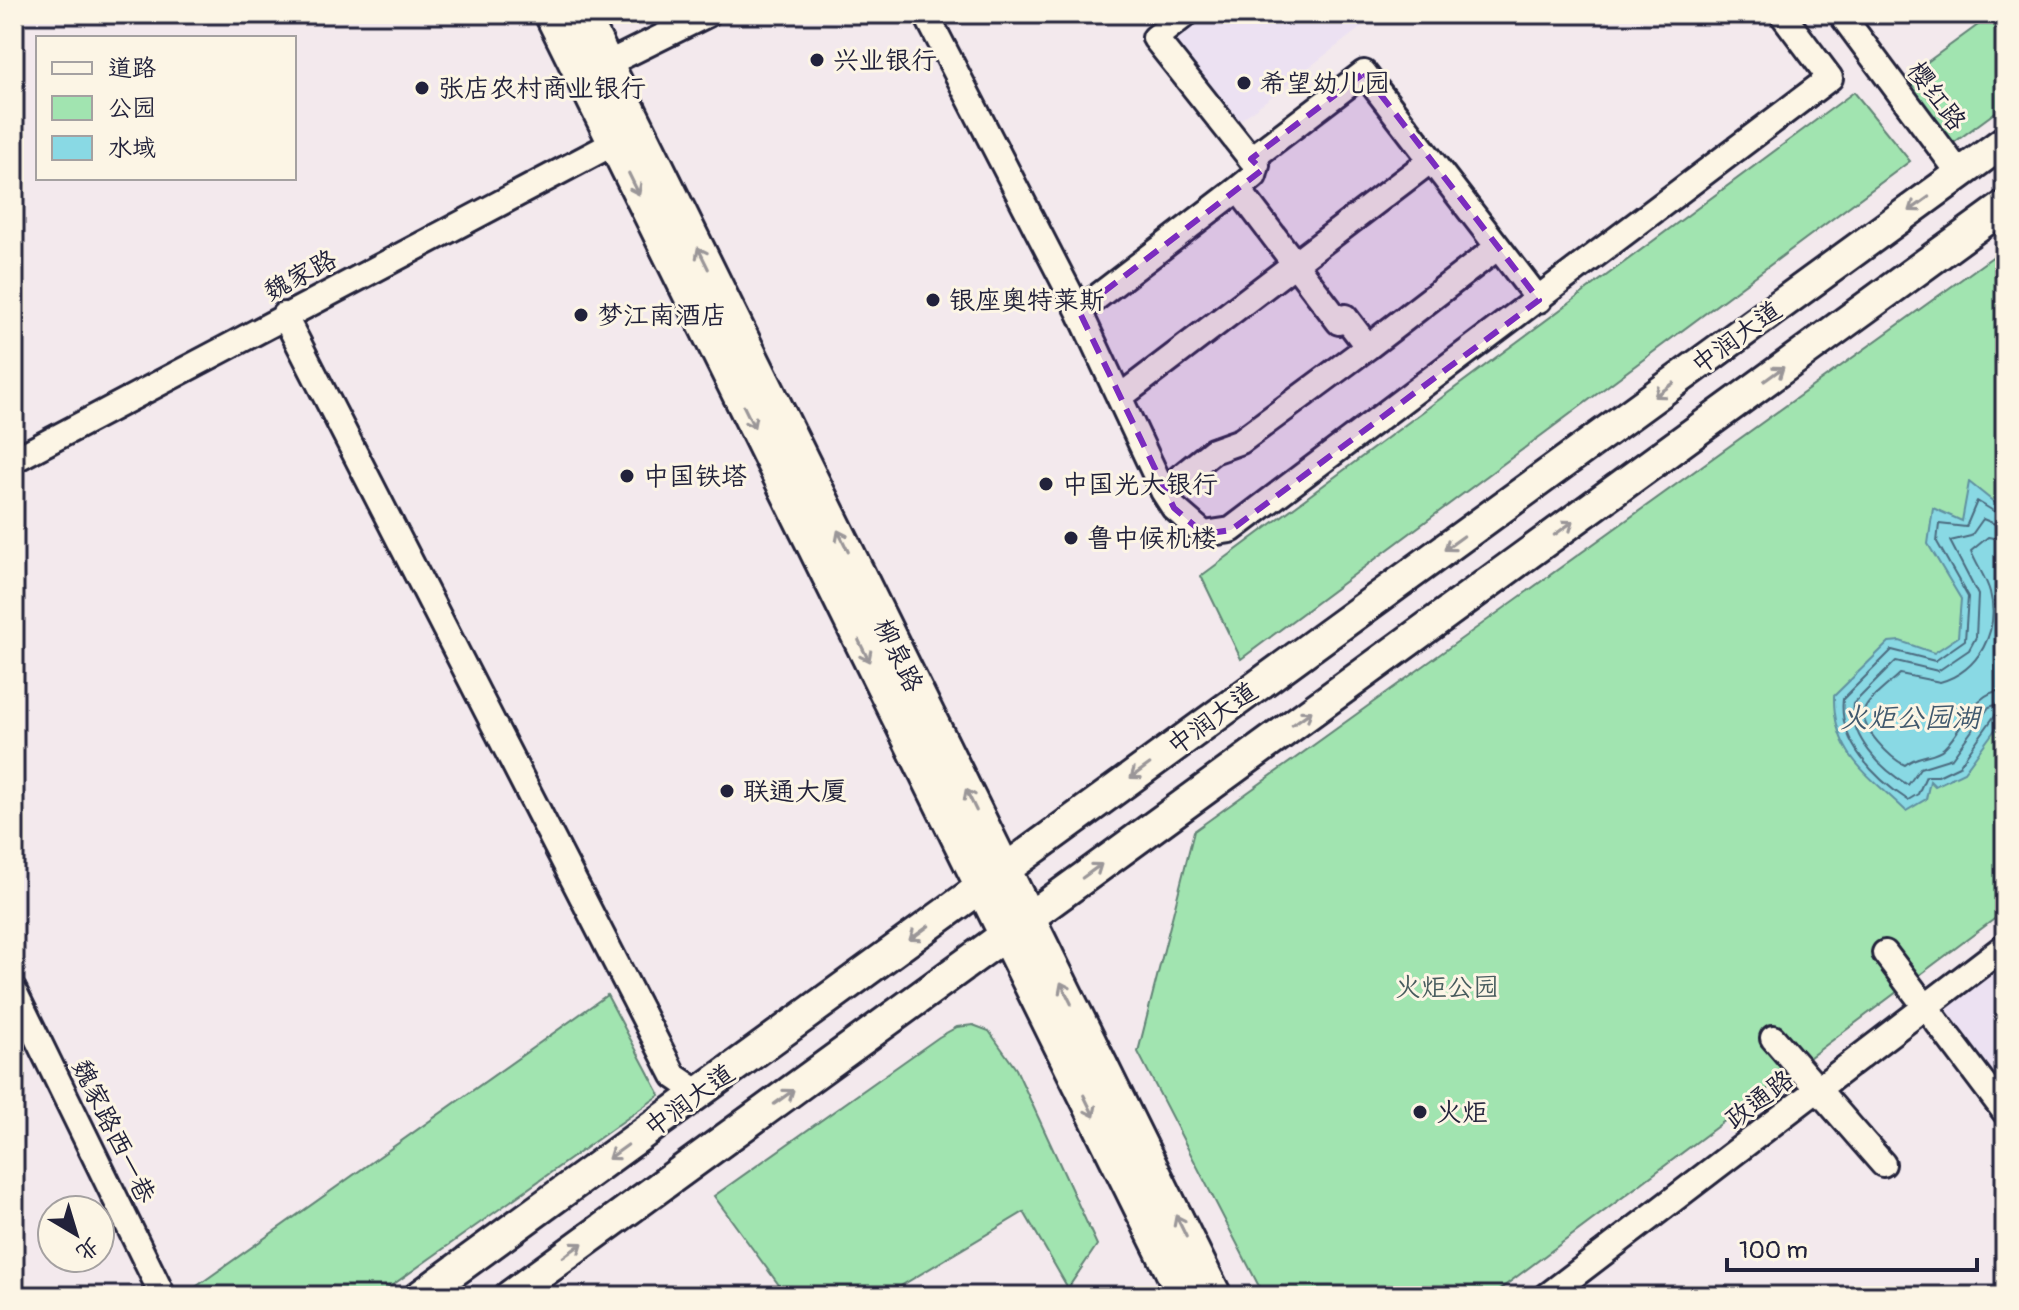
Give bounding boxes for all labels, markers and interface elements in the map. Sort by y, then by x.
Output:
legend [36,36,296,180]
place label: 兴业银行 [833,45,937,77]
marker: 兴业银行 [808,51,826,69]
text: 道路 [108,54,156,83]
street label: 樱红路 [1900,56,1972,137]
place label: 希望幼儿园 [1260,68,1390,100]
place label: 张店农村商业银行 [438,73,646,105]
marker: 希望幼儿园 [1235,74,1253,92]
marker: 张店农村商业银行 [413,79,431,97]
text: 公园 [108,94,156,123]
text: 水域 [108,134,156,163]
one-way arrow [627,172,642,196]
one-way arrow [1909,195,1931,212]
street label: 魏家路 [259,243,342,308]
one-way arrow [695,246,710,270]
place label: 银座奥特莱斯 [949,285,1105,317]
marker: 银座奥特莱斯 [924,291,942,309]
street label: 中润大道 [1685,294,1788,381]
place label: 梦江南酒店 [597,300,727,332]
marker: 梦江南酒店 [572,306,590,324]
one-way arrow [1763,366,1784,383]
one-way arrow [1654,381,1675,398]
one-way arrow [742,405,758,429]
place label: 中国铁塔 [643,461,747,493]
marker: 中国铁塔 [618,467,636,485]
place label: 中国光大银行 [1062,469,1218,501]
marker: 中国光大银行 [1037,475,1055,493]
one-way arrow [1553,519,1574,536]
place label: 鲁中候机楼 [1087,523,1217,555]
marker: 鲁中候机楼 [1062,529,1080,547]
one-way arrow [835,530,850,554]
one-way arrow [1443,534,1465,551]
street label: 柳泉路 [867,613,930,698]
one-way arrow [857,638,873,662]
street label: 中润大道 [1161,675,1264,762]
water label: 火炬公园湖 [1840,701,1983,736]
one-way arrow [1291,710,1312,727]
one-way arrow [1129,763,1151,779]
place label: 联通大厦 [743,776,847,808]
marker: 联通大厦 [718,782,736,800]
one-way arrow [963,788,978,812]
one-way arrow [1080,863,1102,880]
one-way arrow [908,925,930,942]
park label: 火炬公园 [1395,972,1499,1004]
one-way arrow [1058,981,1073,1005]
street label: 魏家路西一巷 [65,1054,162,1209]
street label: 中润大道 [638,1057,741,1144]
street label: 政通路 [1719,1064,1800,1136]
one-way arrow [772,1089,794,1105]
one-way arrow [1082,1093,1098,1117]
place label: 火炬 [1436,1097,1488,1129]
marker: 火炬 [1411,1103,1429,1121]
one-way arrow [607,1144,629,1160]
north arrow [36,1194,116,1274]
one-way arrow [1173,1215,1189,1239]
scale bar [1727,1222,1977,1272]
text: 北 [70,1231,105,1267]
text: 100 m [1739,1236,1808,1265]
one-way arrow [562,1242,584,1258]

